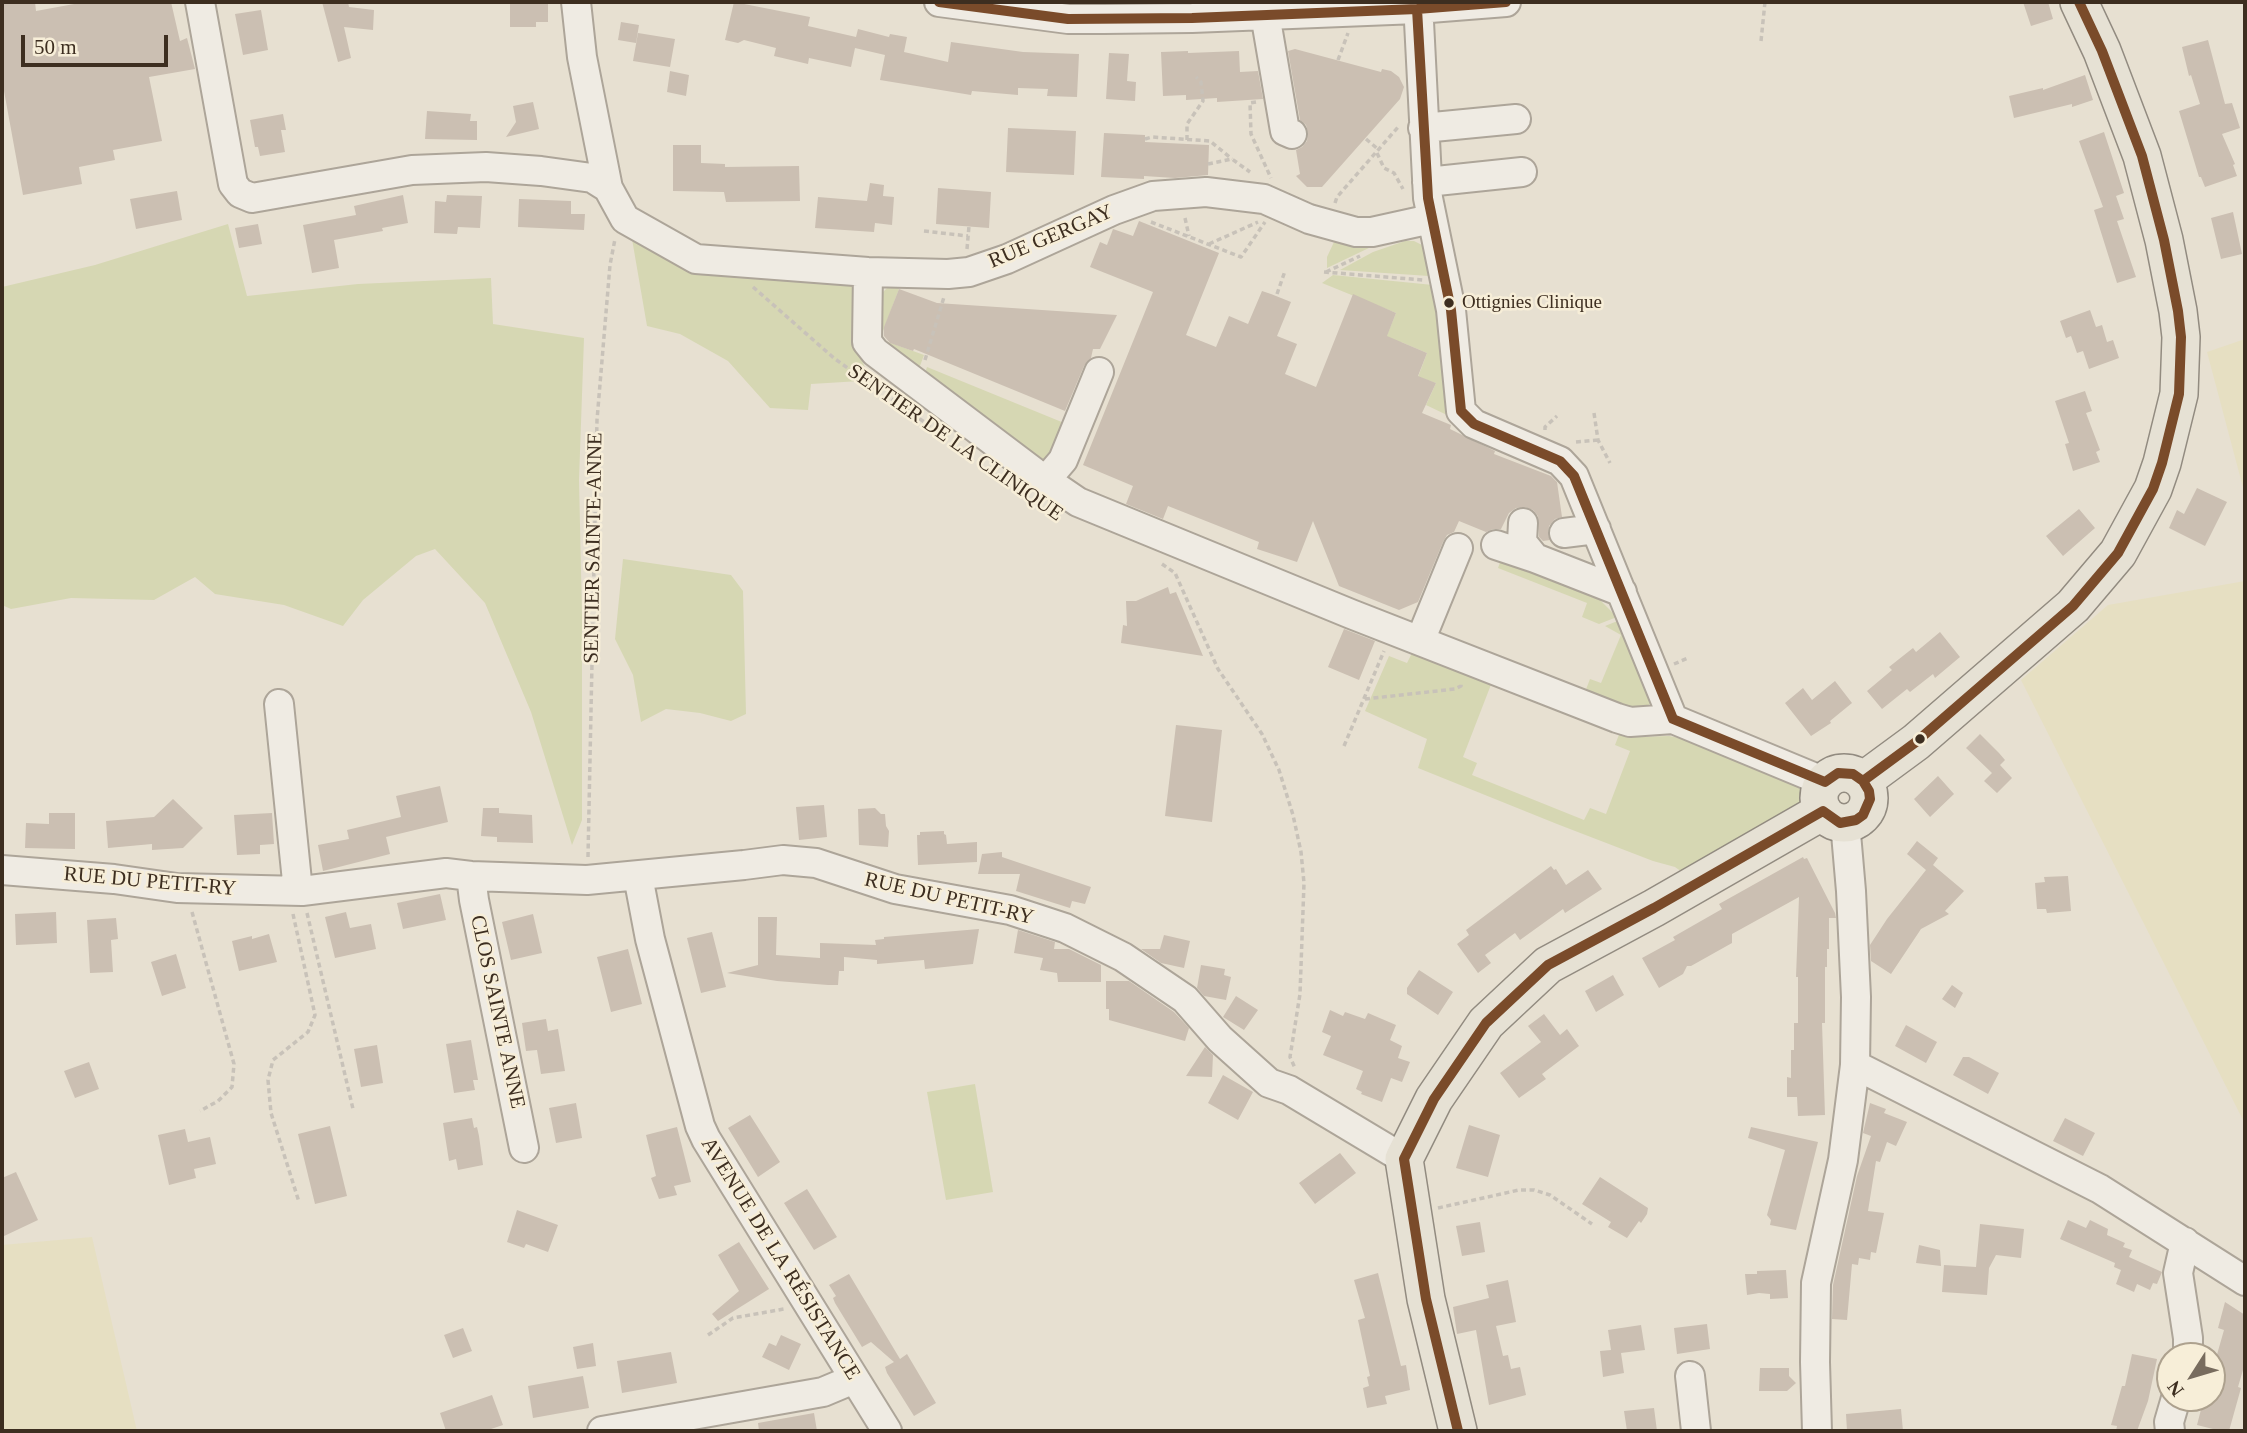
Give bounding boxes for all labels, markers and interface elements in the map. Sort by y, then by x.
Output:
scale bar [24,21,172,65]
text: 50 m [34,35,77,59]
street label: RUE GERGAY [985,199,1117,275]
place label: Ottignies Clinique [1462,292,1602,314]
marker: Ottignies Clinique [1442,296,1456,310]
street label: SENTIER DE LA CLINIQUE [842,359,1068,527]
street label: SENTIER SAINTE-ANNE [579,432,609,664]
unlabelled marker [1913,732,1927,746]
street label: RUE DU PETIT-RY [63,862,237,902]
street label: RUE DU PETIT-RY [862,867,1036,931]
street label: CLOS SAINTE ANNE [464,913,530,1111]
street label: AVENUE DE LA RÉSISTANCE [695,1133,865,1385]
north arrow [2156,1342,2226,1412]
text: N [2163,1377,2188,1401]

